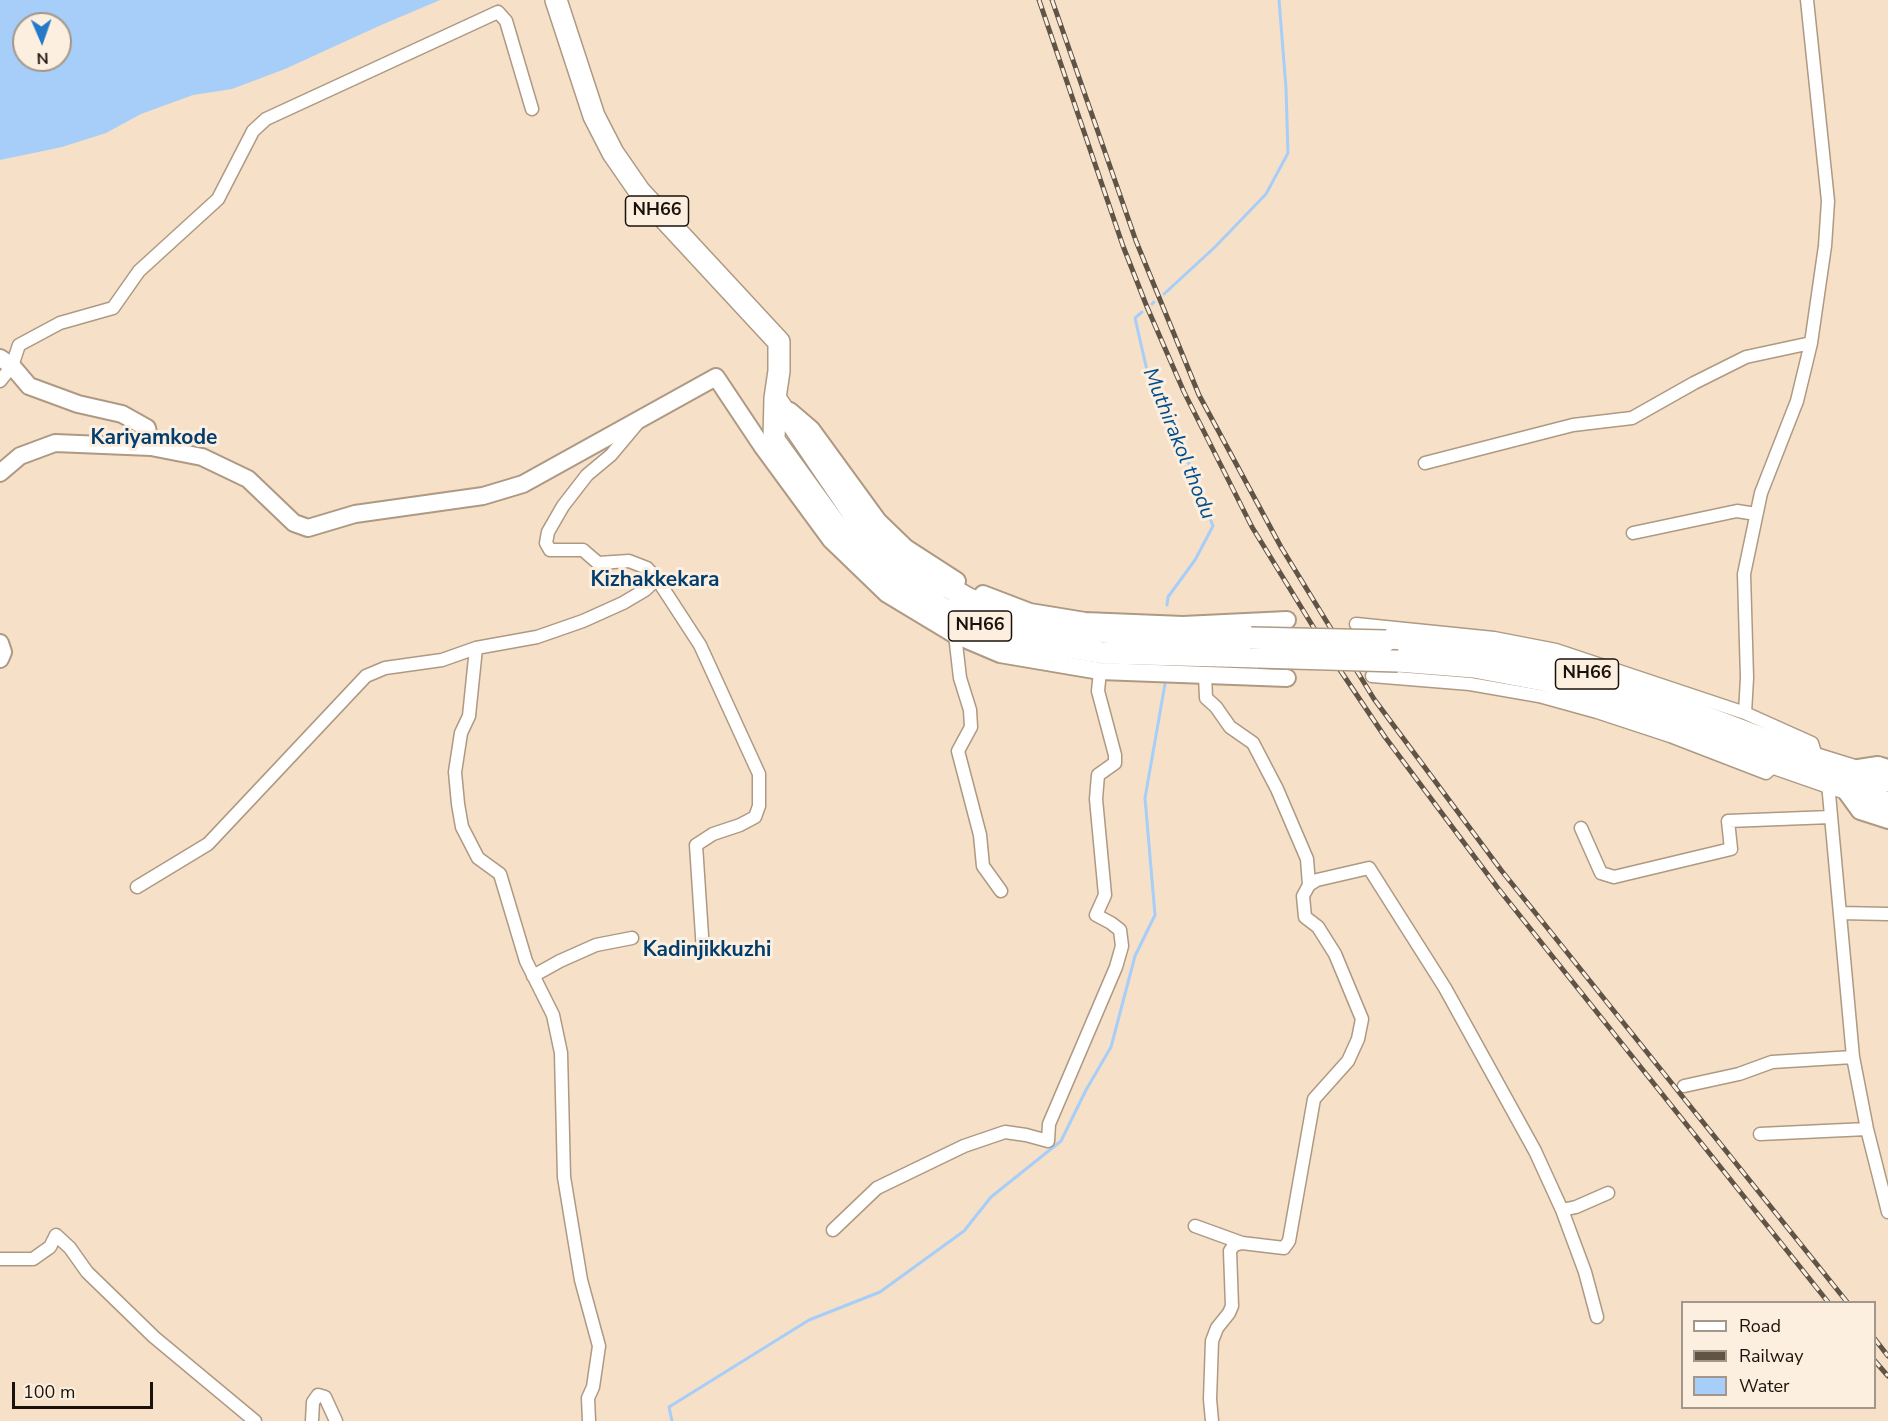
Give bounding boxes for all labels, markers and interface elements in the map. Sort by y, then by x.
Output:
north arrow [12,12,72,72]
text: N [36,47,49,69]
road number: NH66 [626,196,688,226]
water label: Muthirakol thodu [1136,365,1220,523]
district label: Kariyamkode [91,426,217,452]
district label: Kizhakkekara [591,568,719,594]
road number: NH66 [948,611,1012,641]
road number: NH66 [1556,659,1618,689]
district label: Kadinjikkuzhi [643,938,771,964]
legend [1681,1301,1876,1409]
text: Road [1739,1314,1781,1338]
text: Railway [1739,1344,1804,1368]
scale bar [15,1370,156,1408]
text: Water [1739,1374,1790,1398]
text: 100 m [23,1380,75,1404]

